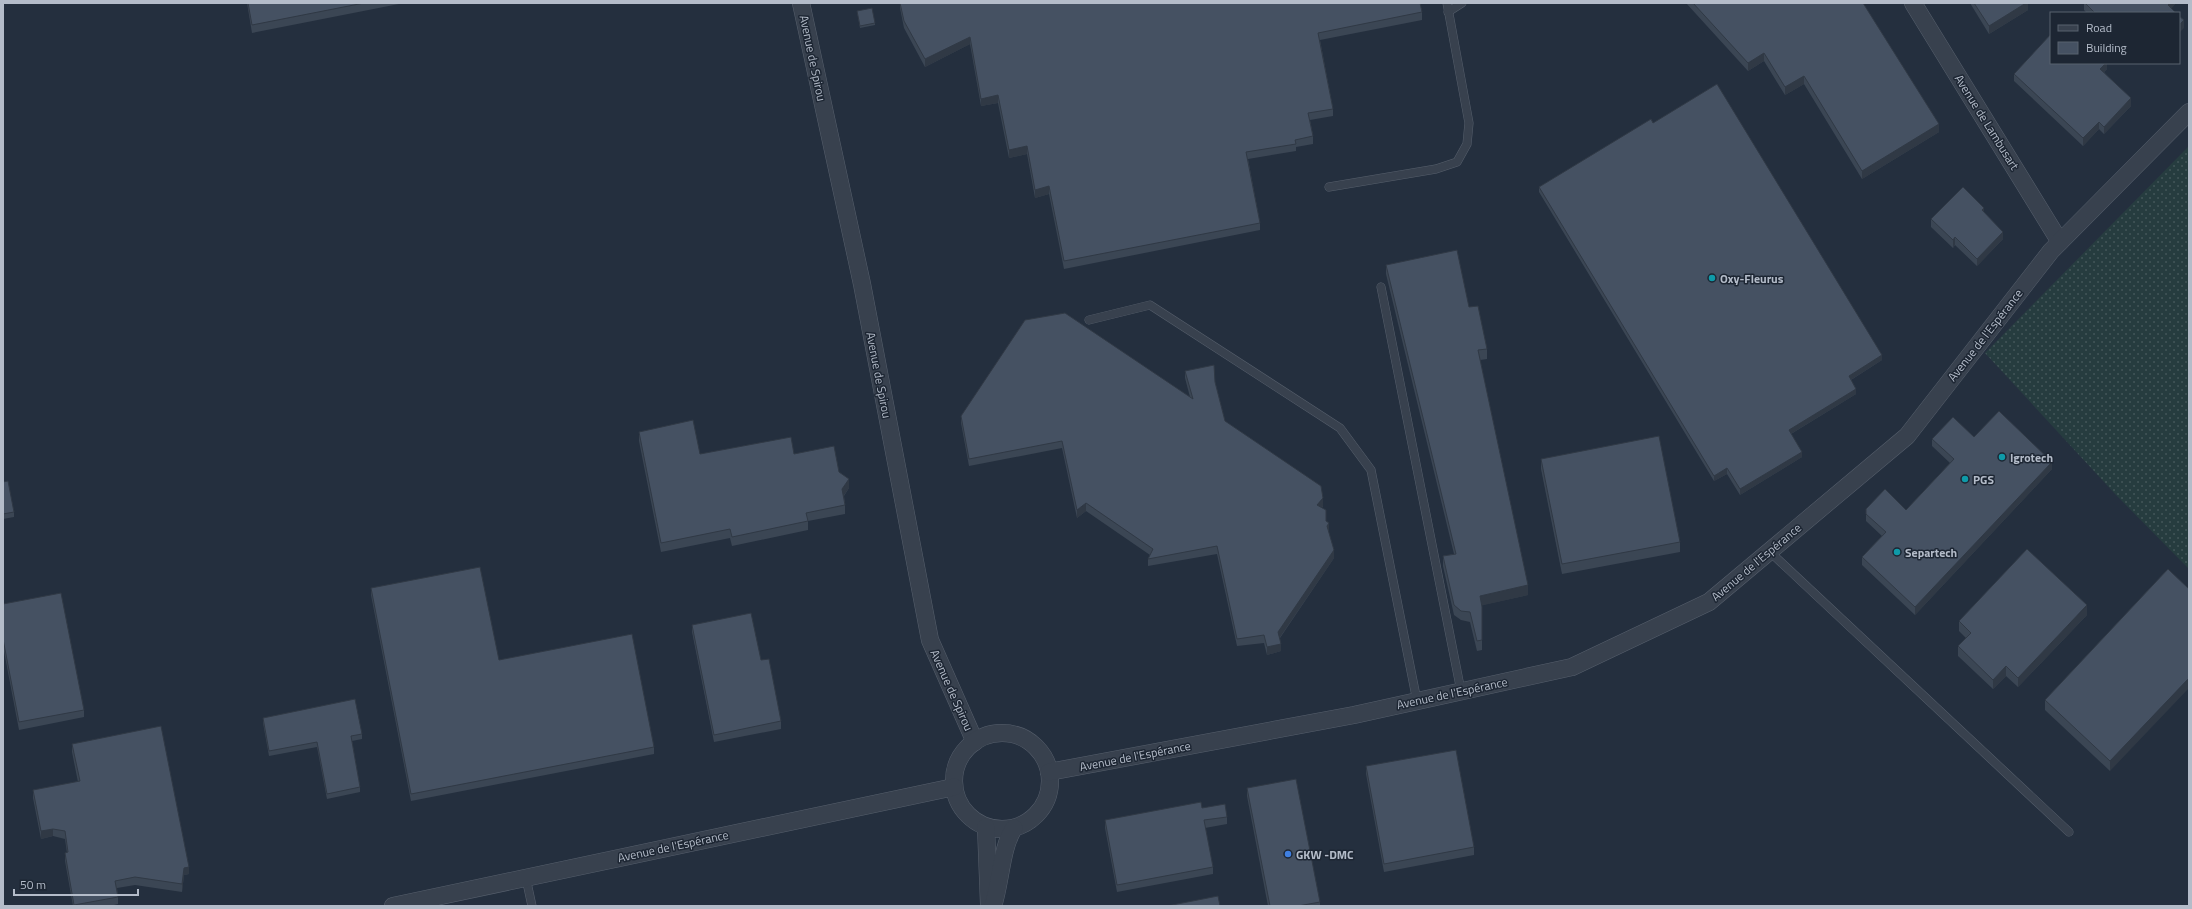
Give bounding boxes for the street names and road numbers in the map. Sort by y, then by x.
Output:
street label: Avenue de Spirou [795,13,831,103]
street label: Avenue de Lambusart [1950,70,2025,174]
street label: Avenue de l'Espérance [1943,285,2027,385]
street label: Avenue de Spirou [861,330,897,420]
street label: Avenue de l'Espérance [1707,518,1805,606]
street label: Avenue de Spirou [926,646,978,734]
street label: Avenue de l'Espérance [1395,672,1509,714]
street label: Avenue de l'Espérance [1078,736,1192,776]
street label: Avenue de l'Espérance [616,825,730,867]

